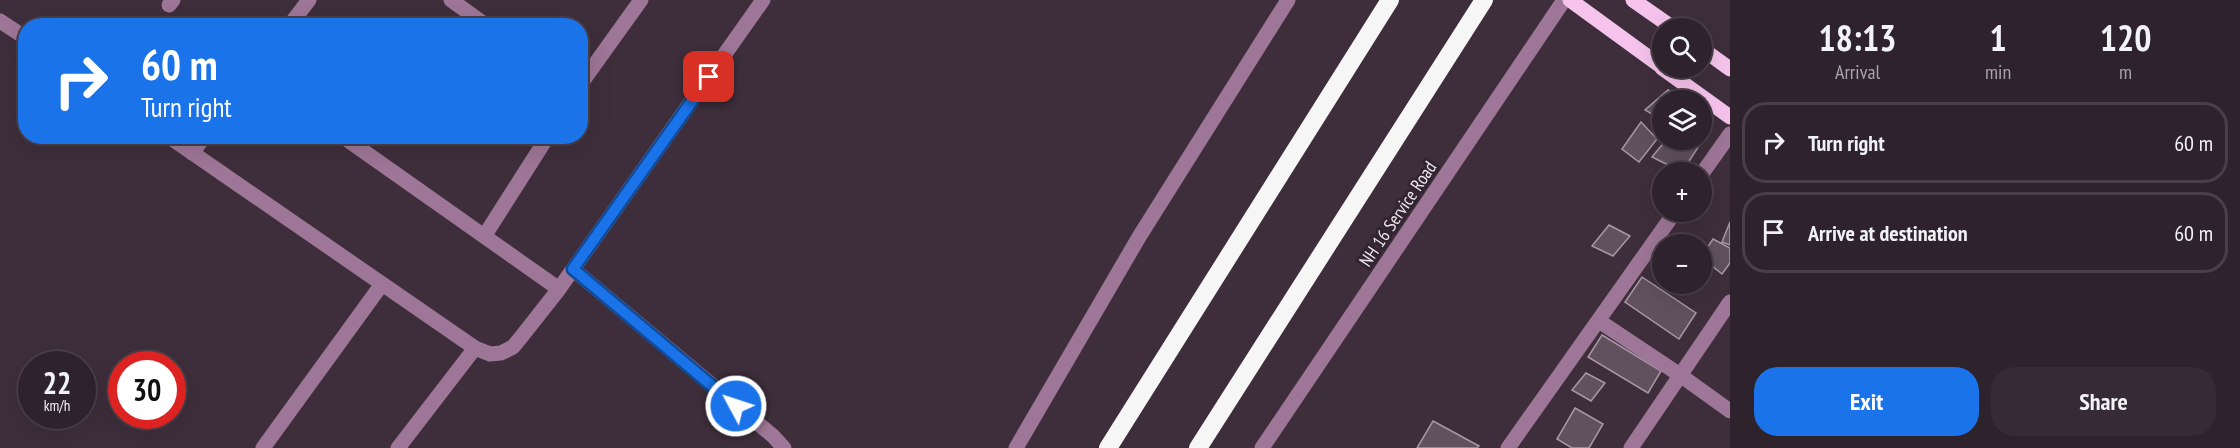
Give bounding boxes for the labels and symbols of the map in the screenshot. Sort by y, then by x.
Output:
pin [683,51,734,102]
street label: NH 16 Service Road [1354,157,1441,271]
speed limit sign: 30 [108,351,186,429]
position arrow [704,374,768,438]

